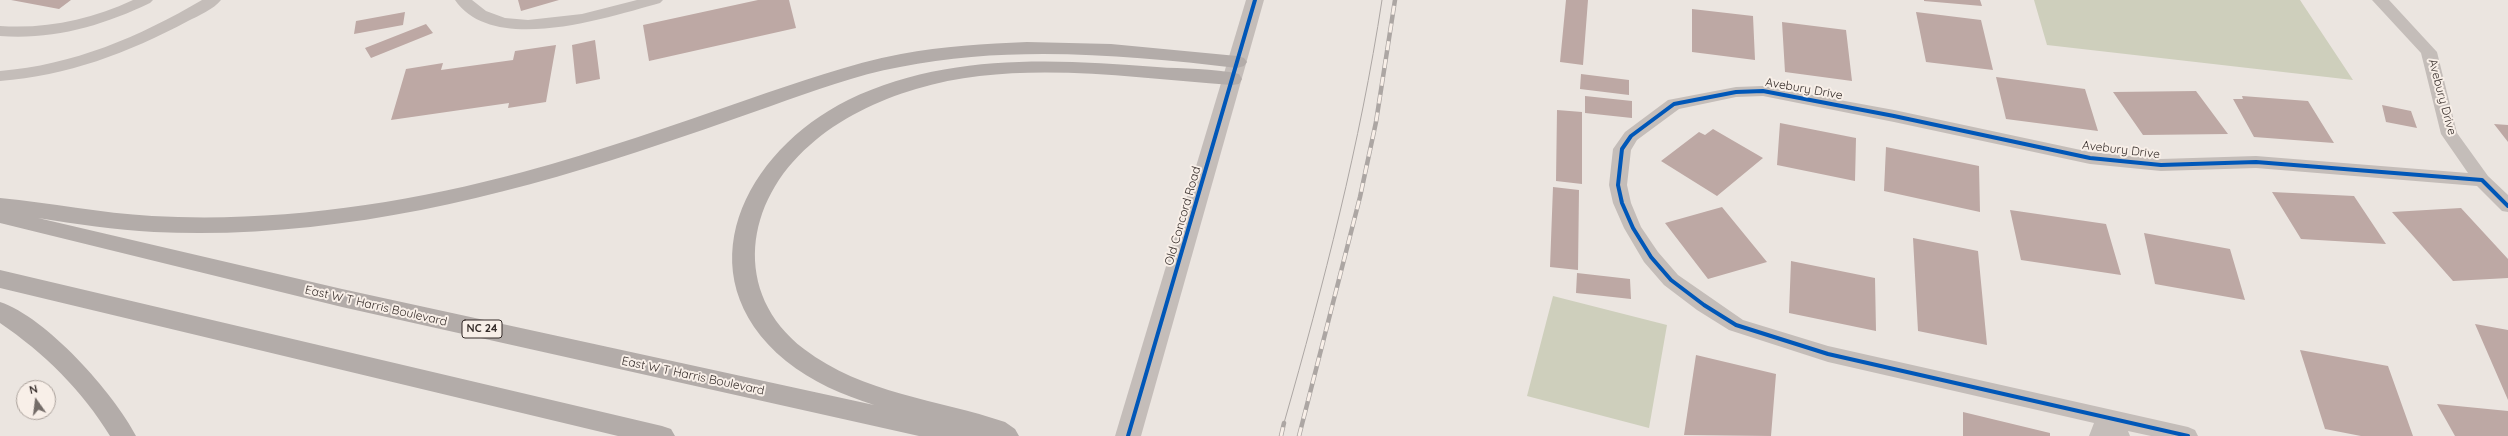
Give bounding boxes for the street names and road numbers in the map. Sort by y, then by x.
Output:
street label: Avebury Drive [2425,57,2459,137]
street label: Avebury Drive [1764,75,1844,103]
street label: Avebury Drive [2081,138,2161,162]
street label: Old Concord Road [1162,165,1204,267]
street label: East W T Harris Boulevard [303,283,449,329]
road number: NC 24 [462,320,502,338]
street label: East W T Harris Boulevard [620,354,766,398]

